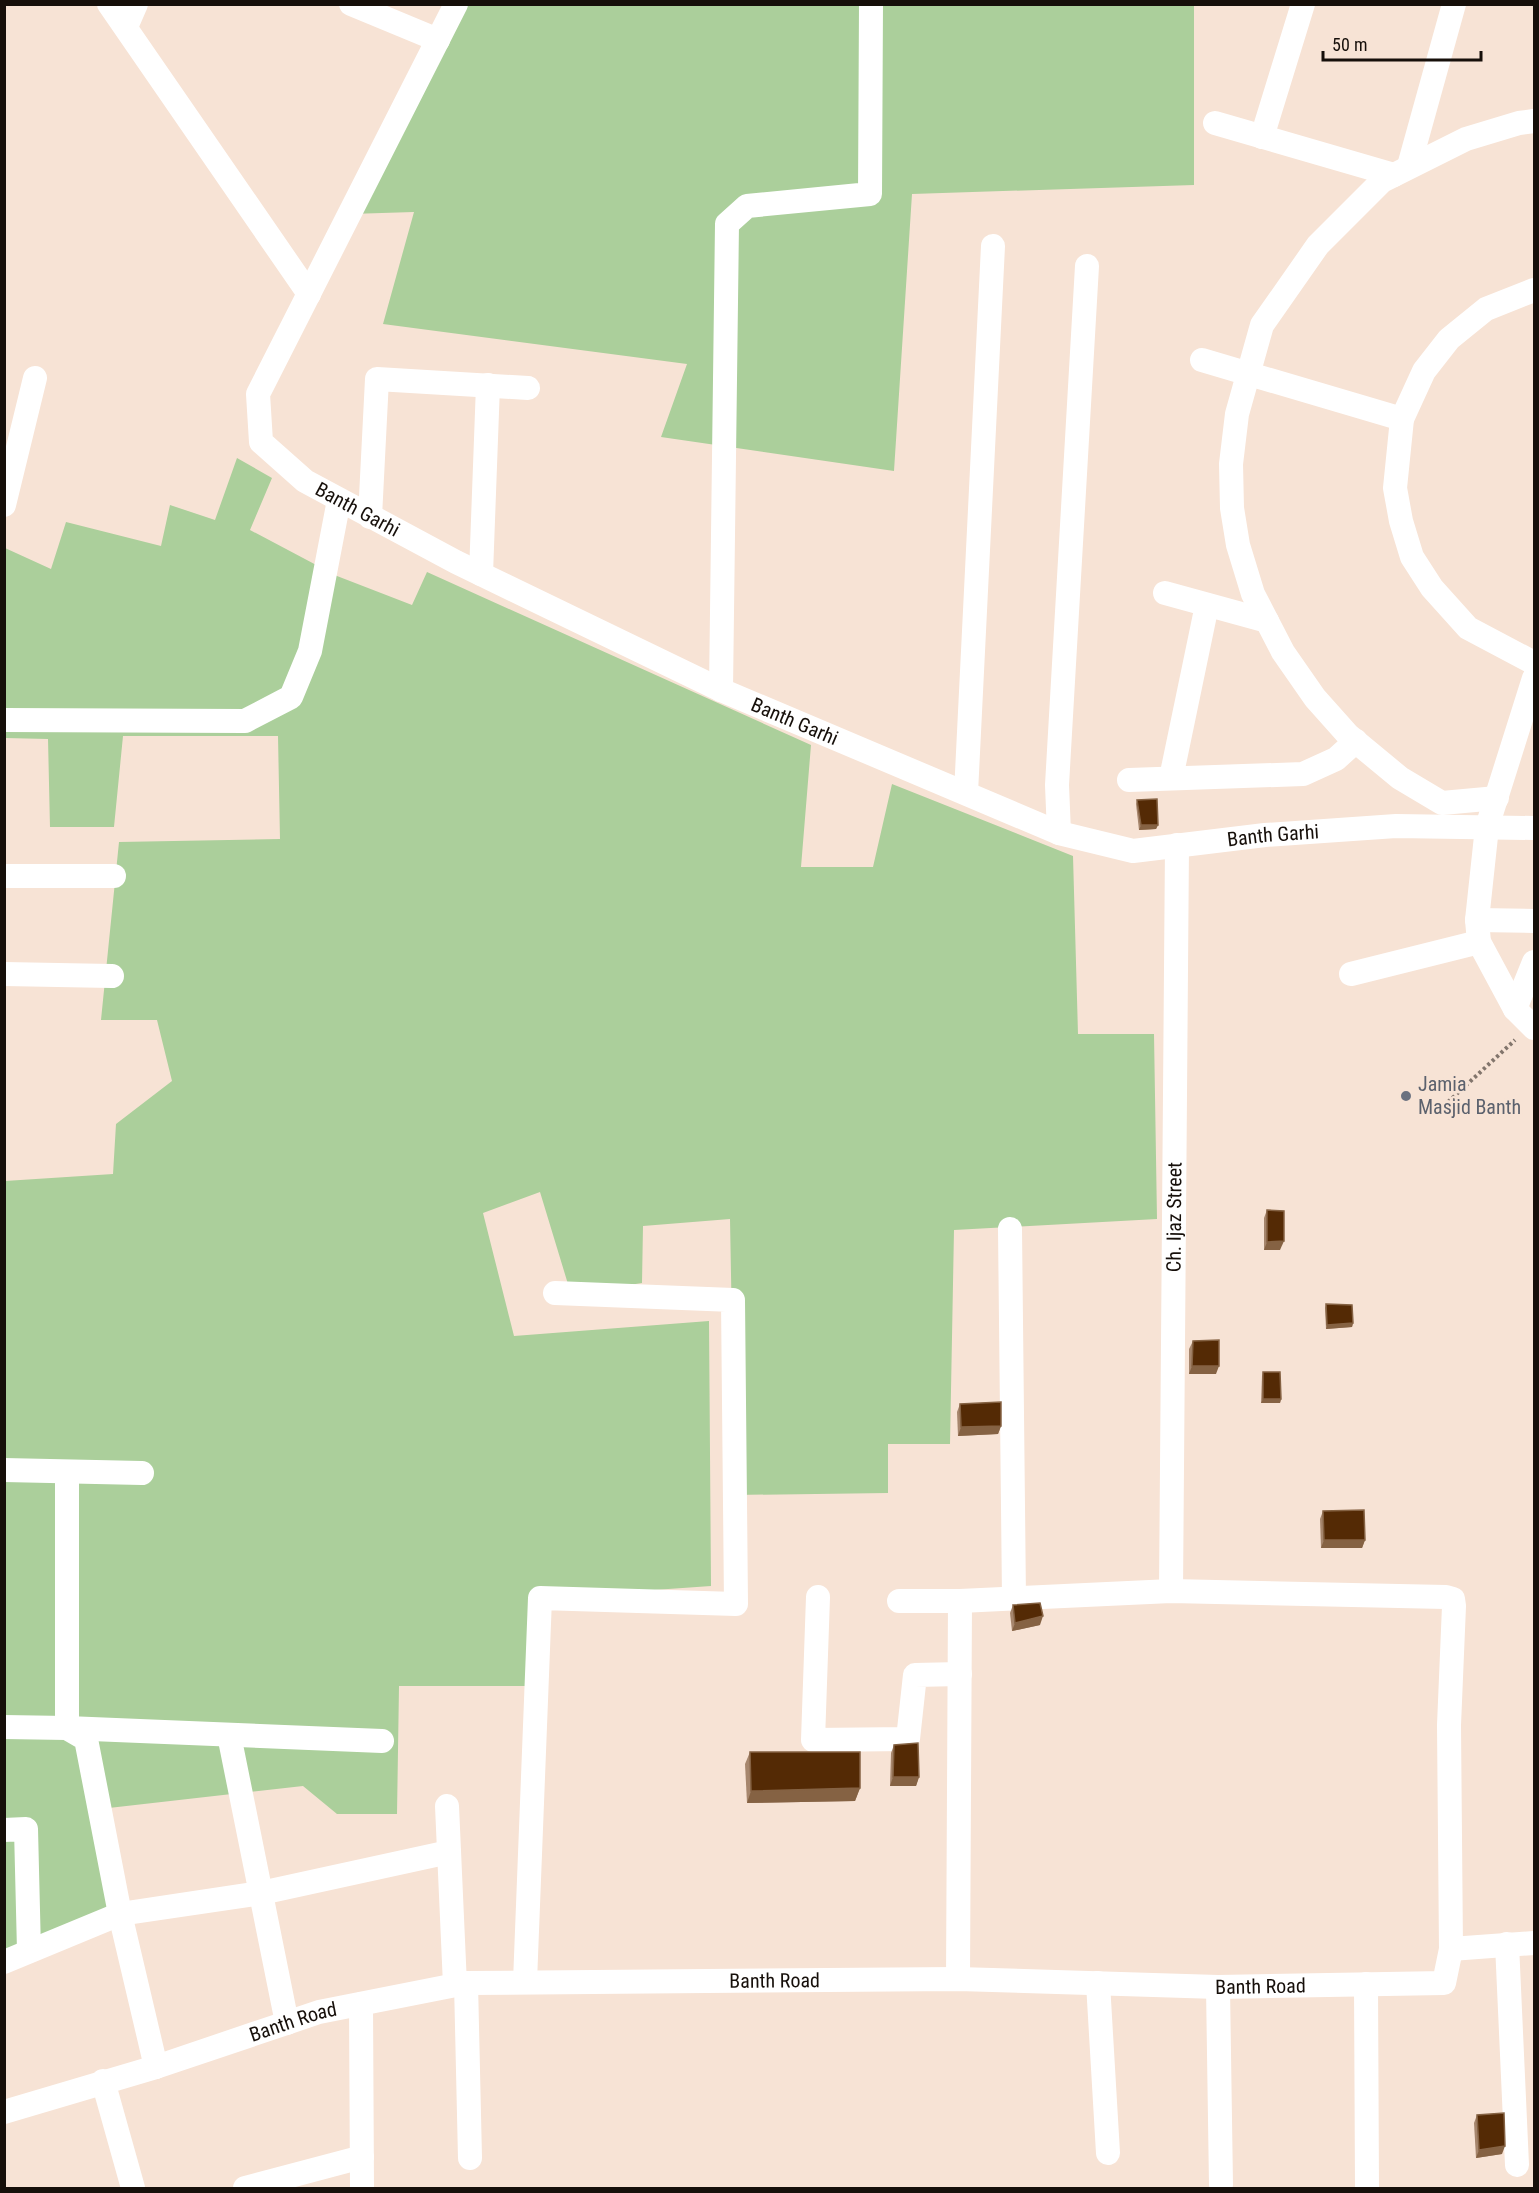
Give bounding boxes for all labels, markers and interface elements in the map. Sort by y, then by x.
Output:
scale bar [1323,24,1480,62]
text: 50 m [1332,34,1367,55]
street label: Banth Garhi [311,477,404,542]
street label: Banth Garhi [748,692,842,750]
street label: Banth Garhi [1226,819,1320,852]
place label: Jamia Masjid Banth [1418,1072,1521,1119]
marker: Jamia Masjid Banth [1399,1089,1413,1103]
street label: Ch. Ijaz Street [1162,1162,1186,1272]
street label: Banth Road [729,1968,820,1993]
street label: Banth Road [1215,1973,1306,1999]
street label: Banth Road [246,1997,339,2047]

